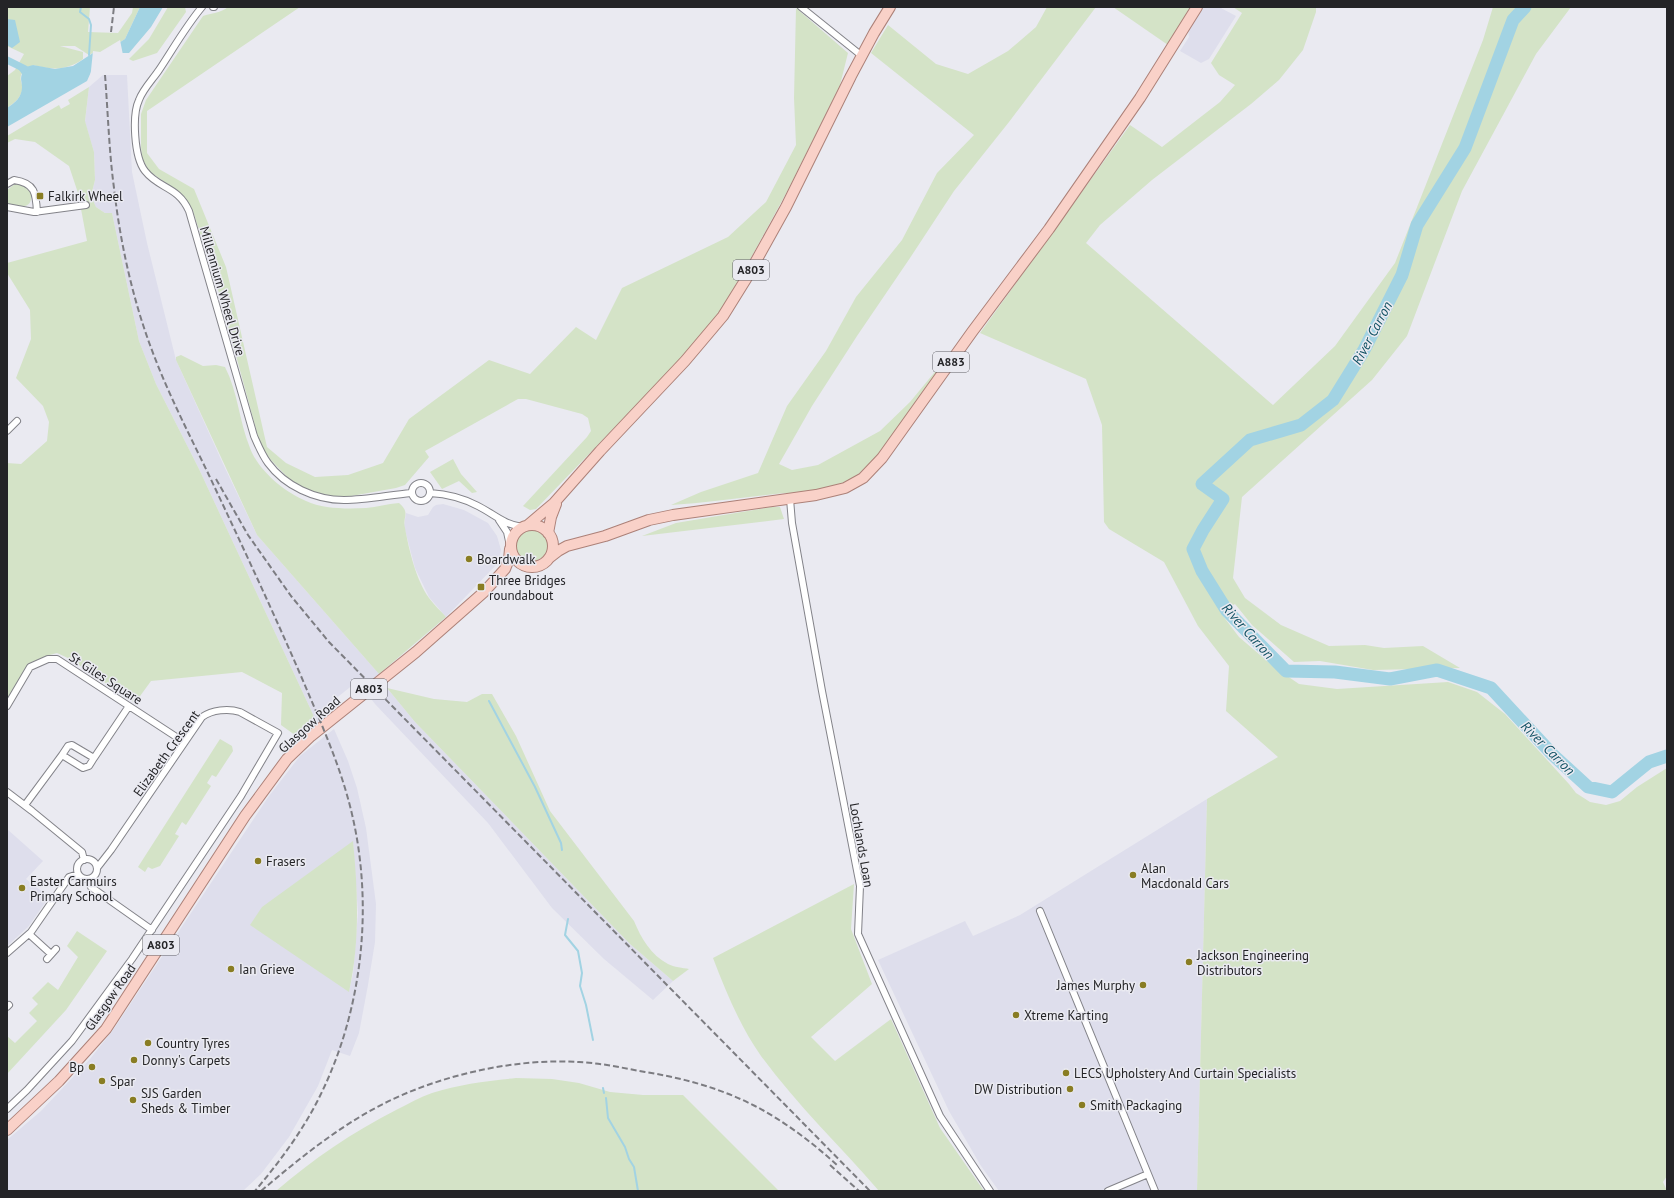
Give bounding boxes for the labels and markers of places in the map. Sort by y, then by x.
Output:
place label: Falkirk Wheel [48,188,123,205]
marker: Falkirk Wheel [35,191,45,201]
place label: Boardwalk [477,551,536,568]
marker: Boardwalk [464,554,474,564]
place label: Three Bridges roundabout [489,572,566,604]
marker: Three Bridges roundabout [476,582,486,592]
place label: Frasers [266,853,306,870]
marker: Frasers [253,856,263,866]
place label: Alan Macdonald Cars [1141,860,1229,892]
marker: Alan Macdonald Cars [1128,870,1138,880]
place label: Easter Carmuirs Primary School [30,873,117,905]
marker: Easter Carmuirs Primary School [17,883,27,893]
place label: Jackson Engineering Distributors [1196,947,1309,979]
marker: Jackson Engineering Distributors [1184,957,1194,967]
place label: Ian Grieve [239,961,295,978]
marker: Ian Grieve [226,964,236,974]
place label: James Murphy [1056,977,1135,994]
marker: James Murphy [1138,980,1148,990]
place label: Xtreme Karting [1024,1007,1108,1024]
marker: Xtreme Karting [1011,1010,1021,1020]
place label: Country Tyres [156,1035,230,1052]
marker: Country Tyres [143,1038,153,1048]
place label: Donny's Carpets [142,1052,230,1069]
marker: Donny's Carpets [129,1055,139,1065]
place label: Bp [69,1059,84,1076]
marker: Bp [87,1062,97,1072]
place label: LECS Upholstery And Curtain Specialists [1074,1065,1296,1082]
marker: LECS Upholstery And Curtain Specialists [1061,1068,1071,1078]
place label: Spar [110,1073,135,1090]
marker: Spar [97,1076,107,1086]
place label: DW Distribution [974,1081,1062,1098]
marker: DW Distribution [1065,1084,1075,1094]
place label: SJS Garden Sheds & Timber [141,1085,231,1117]
marker: SJS Garden Sheds & Timber [128,1095,138,1105]
place label: Smith Packaging [1090,1097,1182,1114]
marker: Smith Packaging [1077,1100,1087,1110]

